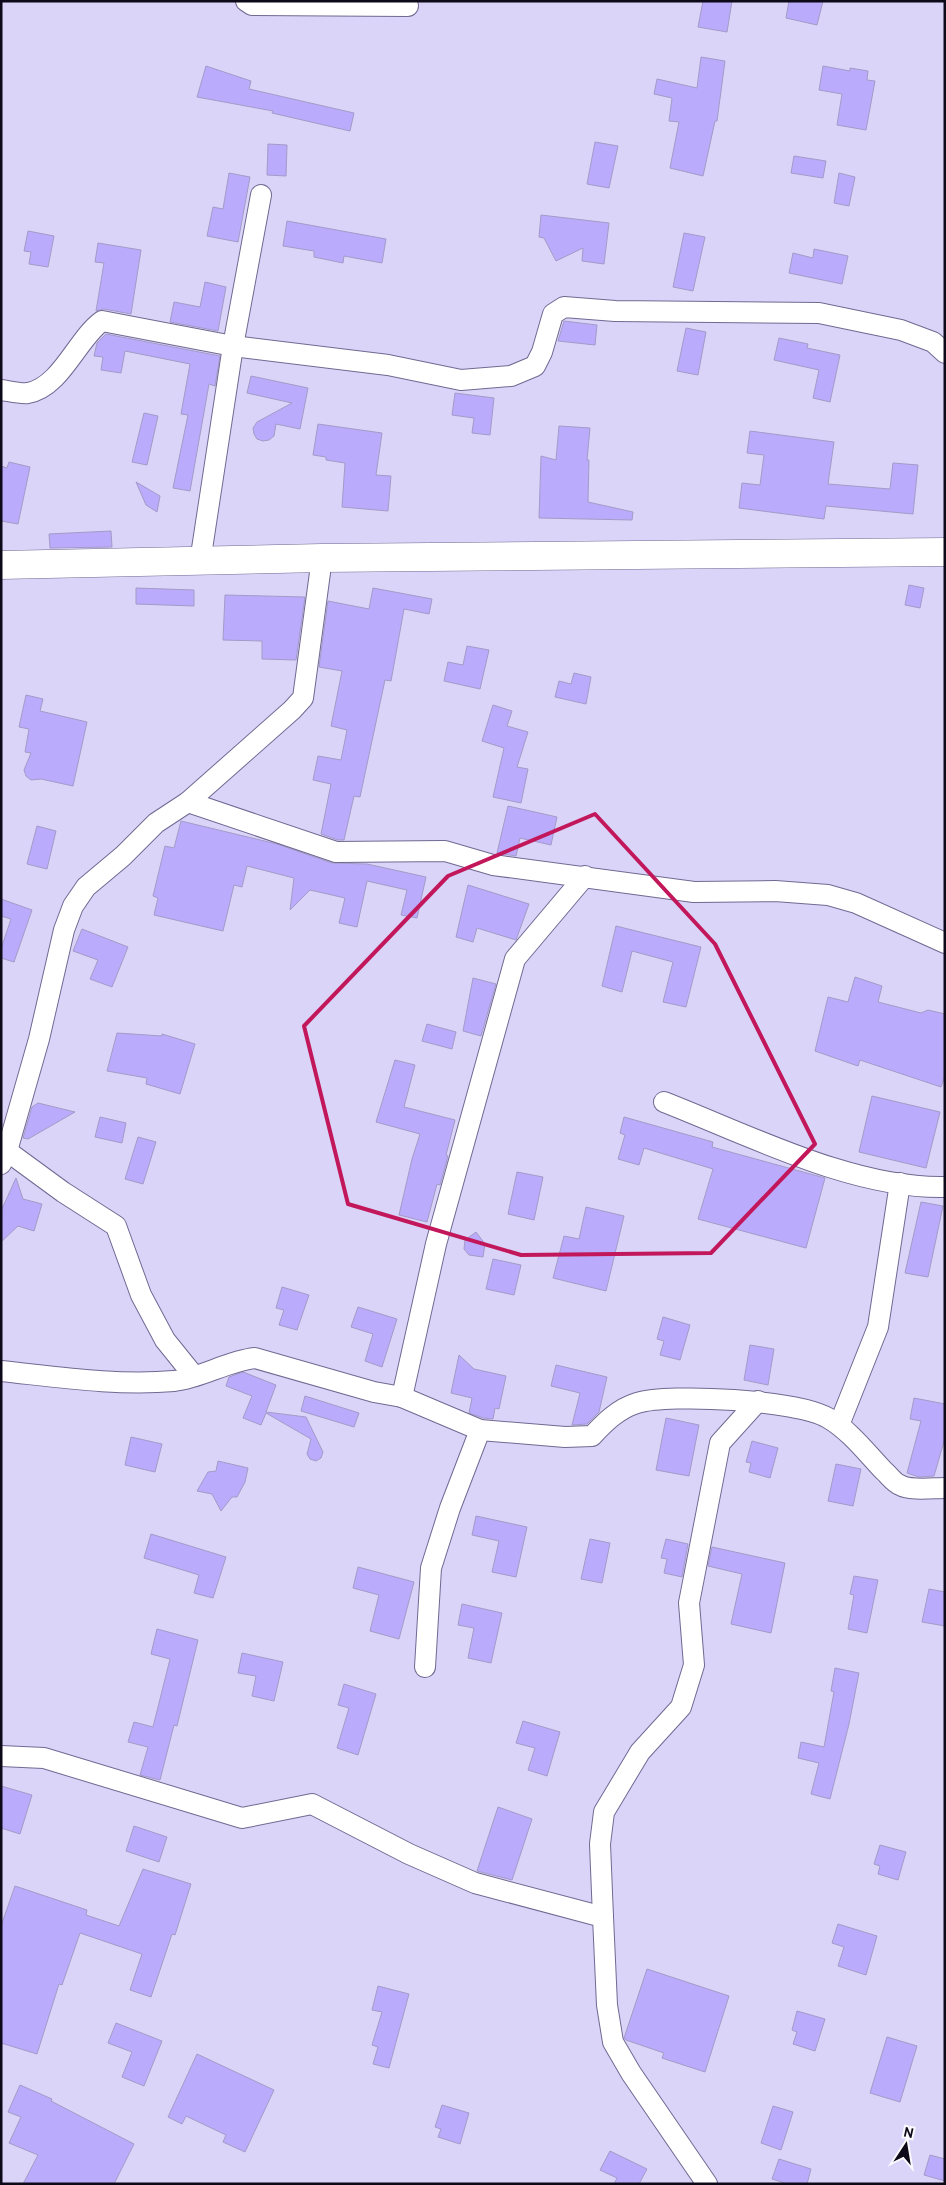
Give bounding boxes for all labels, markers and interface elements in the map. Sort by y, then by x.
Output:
north arrow [881,2120,931,2170]
text: N [902,2124,915,2143]

